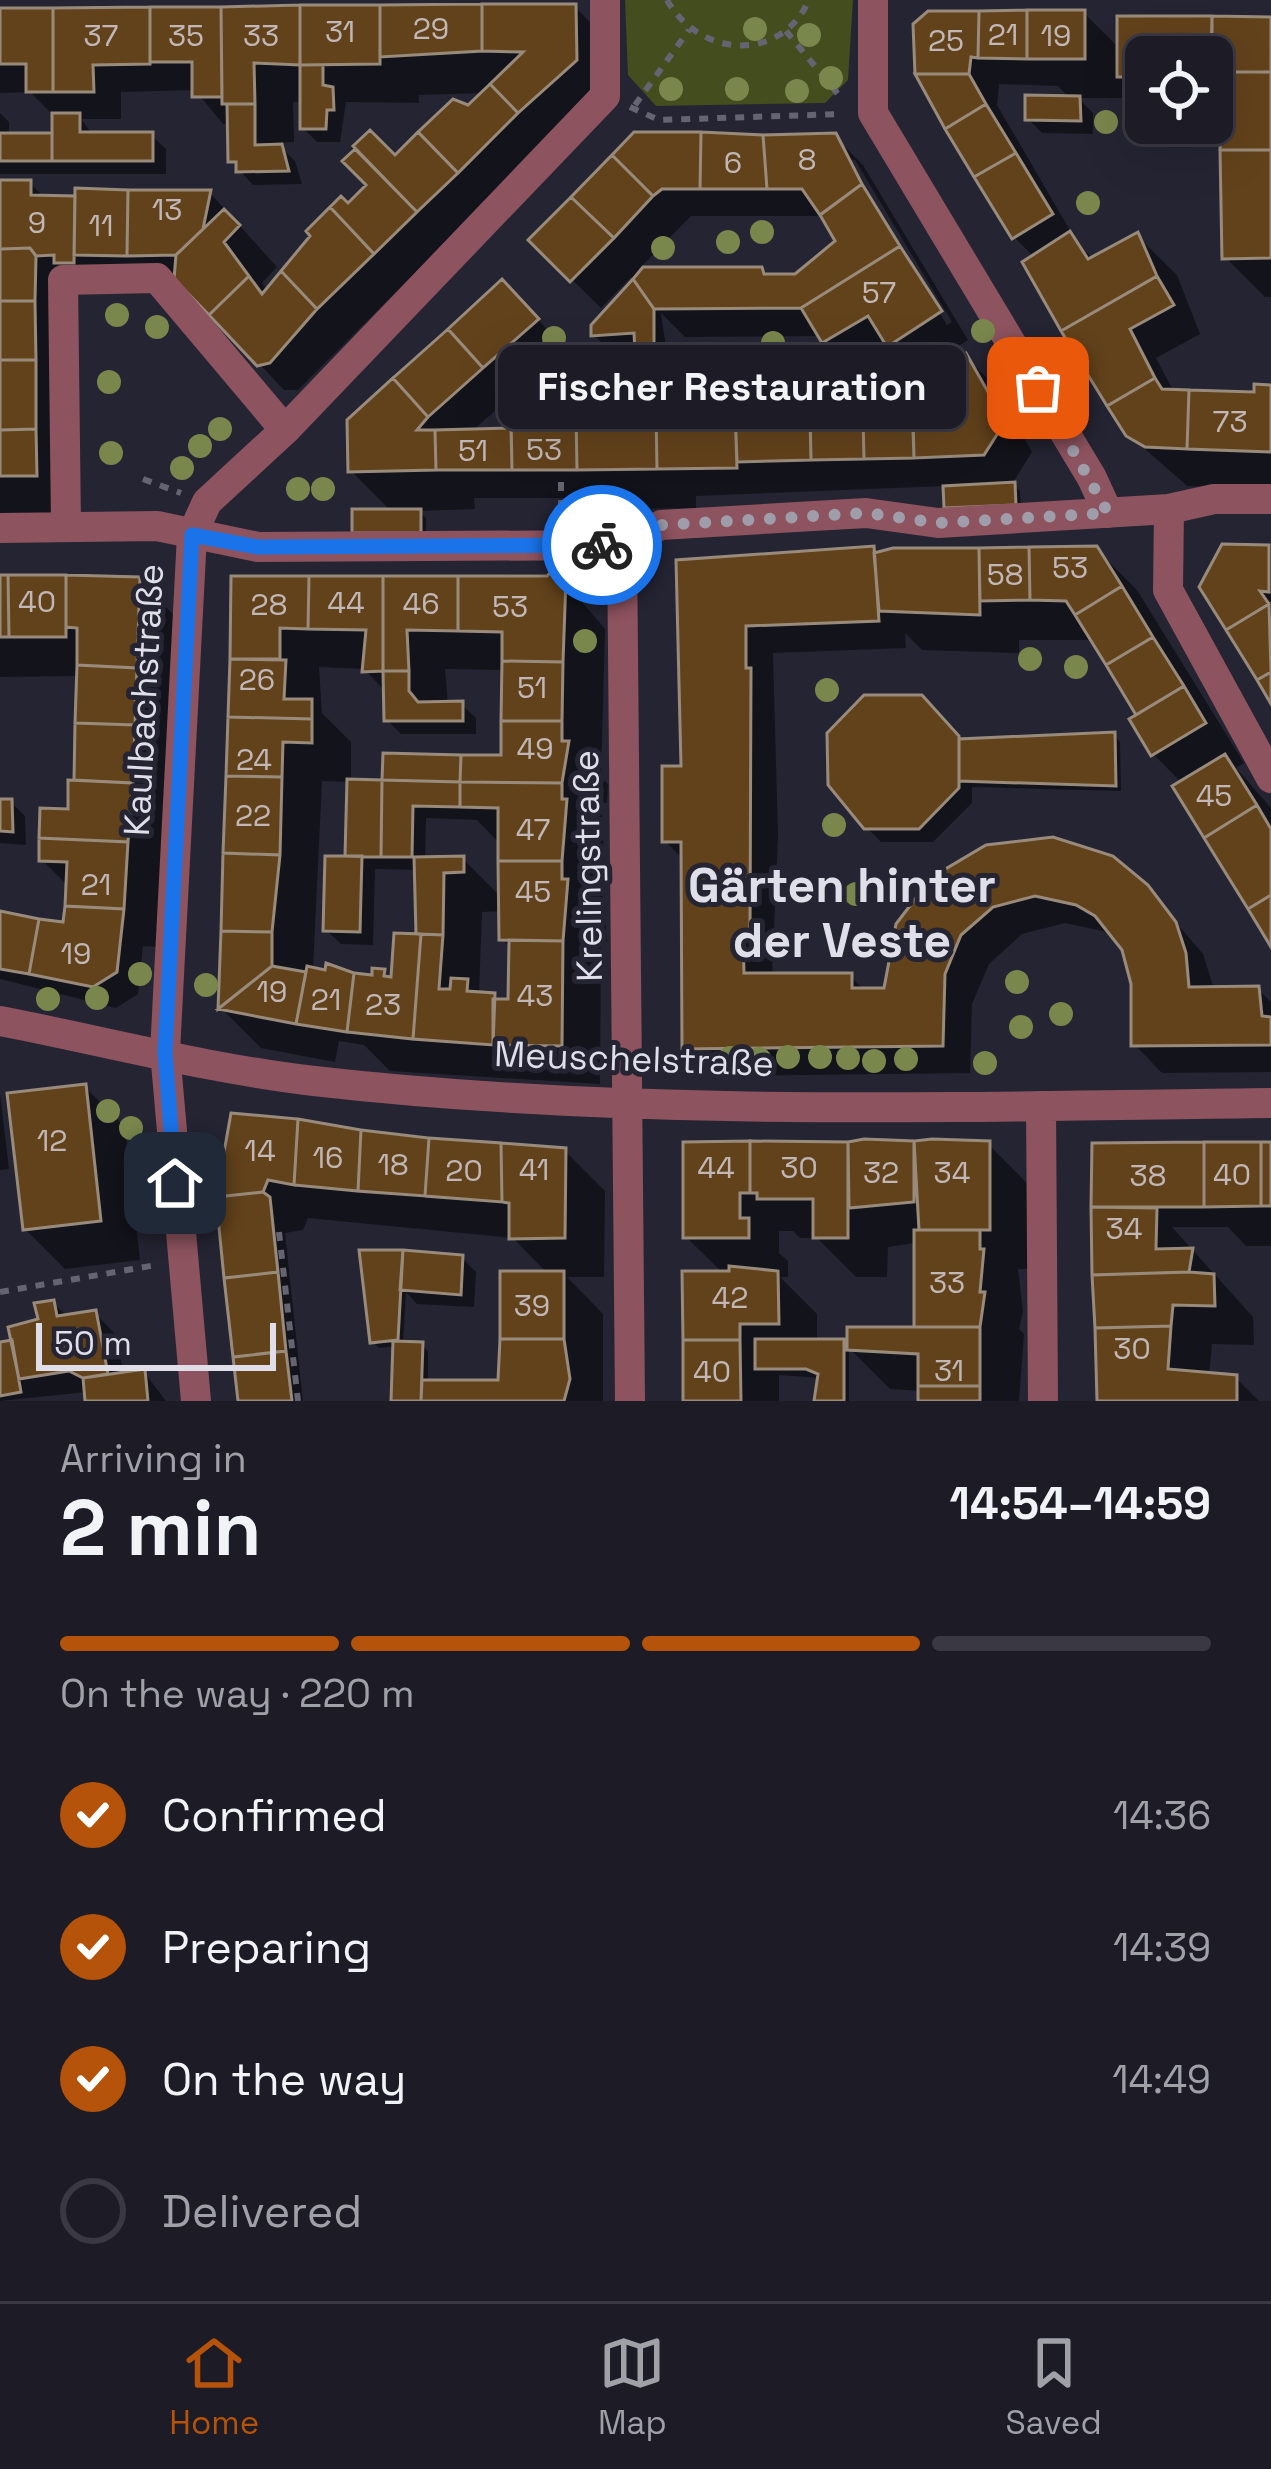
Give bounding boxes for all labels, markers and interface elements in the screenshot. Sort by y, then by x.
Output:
house number: 29 [413,9,449,48]
house number: 31 [325,12,355,51]
house number: 21 [988,15,1018,54]
house number: 37 [83,16,119,55]
house number: 35 [168,16,204,55]
house number: 33 [243,16,279,55]
house number: 19 [1041,16,1071,55]
house number: 25 [928,21,964,60]
map controls [1125,36,1233,144]
button: locate [1125,36,1233,144]
house number: 8 [798,140,816,179]
house number: 6 [724,143,742,182]
house number: 13 [152,190,182,229]
house number: 9 [28,203,46,242]
house number: 11 [88,206,114,245]
house number: 57 [862,273,896,312]
pin [987,337,1089,439]
callout: Fischer Restauration [498,346,966,430]
icon: bag [1005,355,1071,421]
text: Fischer Restauration [537,362,927,411]
house number: 73 [1212,402,1248,441]
house number: 53 [526,430,562,469]
house number: 51 [458,431,488,470]
courier [542,485,662,605]
icon: bike [569,512,635,578]
house number: 53 [1052,548,1088,587]
house number: 58 [987,555,1023,594]
street label: Kaulbachstraße [114,563,174,837]
house number: 40 [18,582,56,621]
house number: 44 [327,583,365,622]
house number: 46 [402,584,440,623]
house number: 28 [251,585,287,624]
house number: 53 [492,587,528,626]
house number: 26 [239,660,275,699]
house number: 51 [517,668,547,707]
house number: 49 [516,729,554,768]
house number: 24 [236,740,272,779]
street label: Krelingstraße [563,750,613,982]
house number: 45 [1196,776,1232,815]
house number: 22 [235,796,271,835]
house number: 47 [516,810,550,849]
district label: Gärten hinter der Veste [688,855,996,971]
house number: 21 [81,865,111,904]
house number: 45 [515,872,551,911]
house number: 19 [61,934,91,973]
house number: 19 [257,972,287,1011]
house number: 43 [517,976,553,1015]
house number: 21 [311,980,341,1019]
house number: 23 [365,985,401,1024]
street label: Meuschelstraße [493,1031,775,1087]
house number: 12 [37,1121,67,1160]
house number: 14 [244,1131,276,1170]
pin [124,1132,226,1234]
house number: 16 [313,1138,343,1177]
house number: 18 [377,1145,409,1184]
house number: 44 [697,1148,735,1187]
house number: 30 [780,1148,818,1187]
icon: home [142,1150,208,1216]
house number: 41 [519,1150,549,1189]
house number: 20 [445,1151,483,1190]
house number: 32 [863,1153,899,1192]
house number: 34 [934,1153,970,1192]
house number: 40 [1213,1155,1251,1194]
house number: 38 [1130,1156,1166,1195]
house number: 34 [1106,1209,1142,1248]
house number: 33 [929,1263,965,1302]
house number: 42 [712,1278,748,1317]
house number: 39 [514,1286,550,1325]
scale bar [36,1317,276,1370]
text: 50 m [54,1323,132,1365]
house number: 30 [1113,1329,1151,1368]
house number: 31 [934,1351,964,1390]
house number: 40 [693,1352,731,1391]
text: Arriving in [60,1434,247,1483]
text: 14:54–14:59 [950,1475,1211,1532]
text: 2 min [60,1478,262,1578]
text: On the way · 220 m [60,1669,415,1718]
icon: check [60,1782,126,1848]
text: Confirmed [162,1787,387,1844]
text: 14:36 [1113,1791,1211,1840]
icon: check [60,1914,126,1980]
text: Preparing [162,1919,371,1976]
text: 14:39 [1113,1923,1211,1972]
icon: check [60,2046,126,2112]
text: On the way [162,2051,406,2108]
text: 14:49 [1112,2055,1211,2104]
text: Delivered [162,2183,362,2240]
tab: Home [169,2330,259,2444]
tab: Map [598,2330,667,2444]
tab: Saved [1005,2330,1102,2444]

